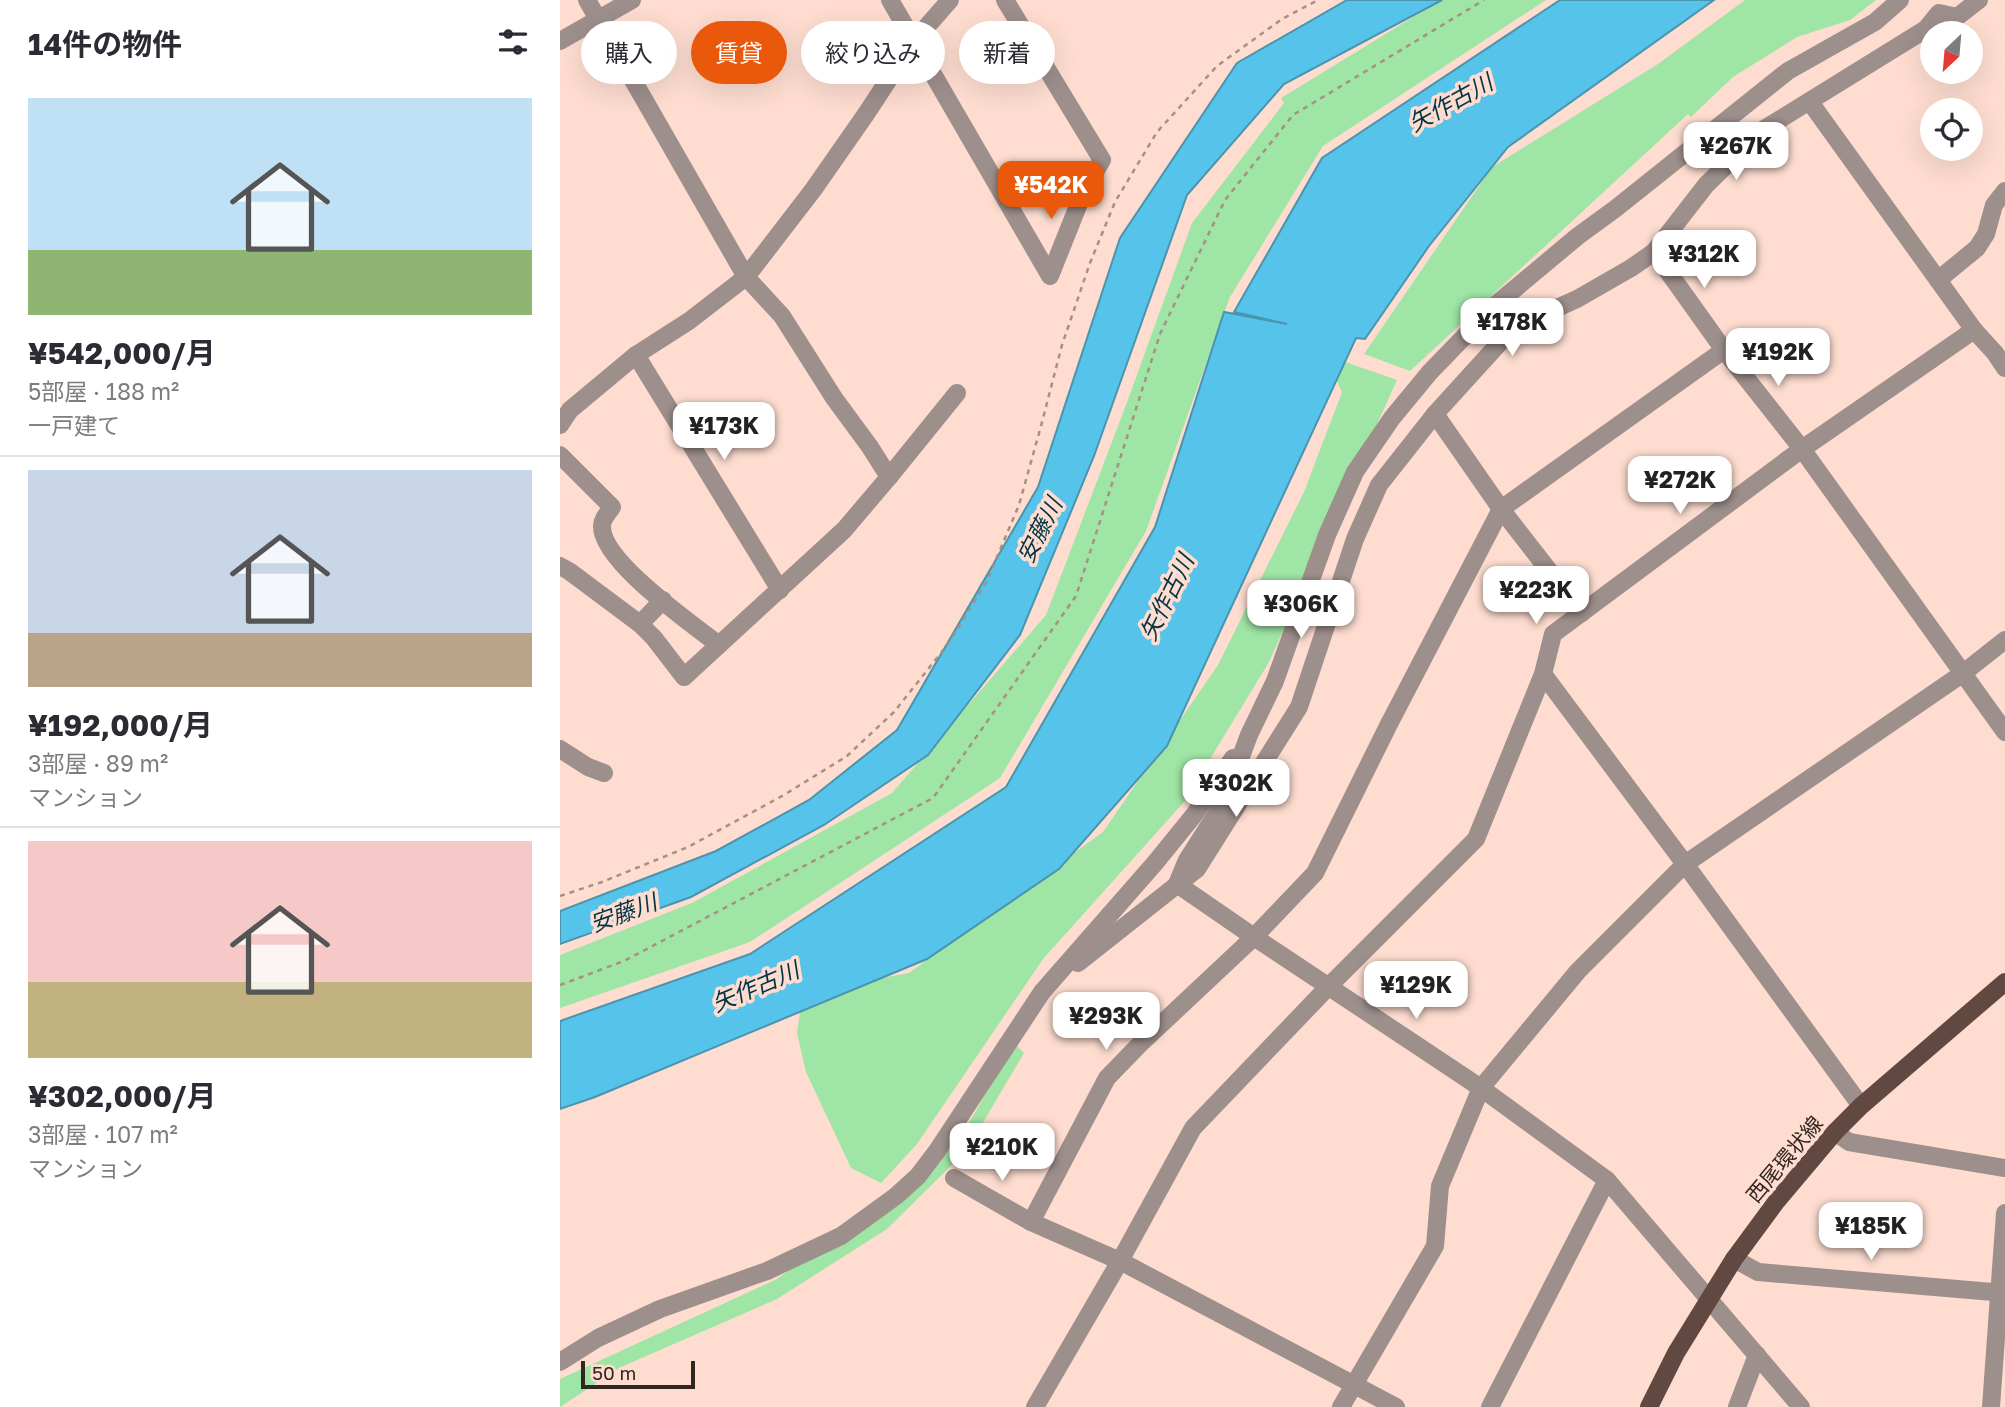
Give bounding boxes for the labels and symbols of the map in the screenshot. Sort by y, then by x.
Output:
north arrow [1920,21,1983,84]
water label: 矢作古川 [1403,66,1500,137]
pin: ¥267K [1687,122,1785,182]
pin: ¥542K [1002,162,1100,221]
pin: ¥312K [1655,230,1753,290]
pin: ¥178K [1463,298,1561,358]
pin: ¥192K [1729,328,1827,388]
pin: ¥173K [675,402,773,462]
pin: ¥272K [1631,456,1729,516]
water label: 安藤川 [1011,490,1068,567]
water label: 矢作古川 [1133,547,1200,644]
pin: ¥223K [1487,566,1585,626]
pin: ¥306K [1252,580,1350,640]
pin: ¥302K [1187,760,1285,819]
water label: 安藤川 [586,886,663,937]
water label: 矢作古川 [707,954,806,1017]
pin: ¥129K [1367,962,1465,1021]
pin: ¥293K [1057,992,1155,1052]
street label: 西尾環状線 [1740,1110,1828,1208]
pin: ¥210K [953,1124,1051,1183]
pin: ¥185K [1822,1202,1920,1262]
scale bar [581,1358,695,1390]

